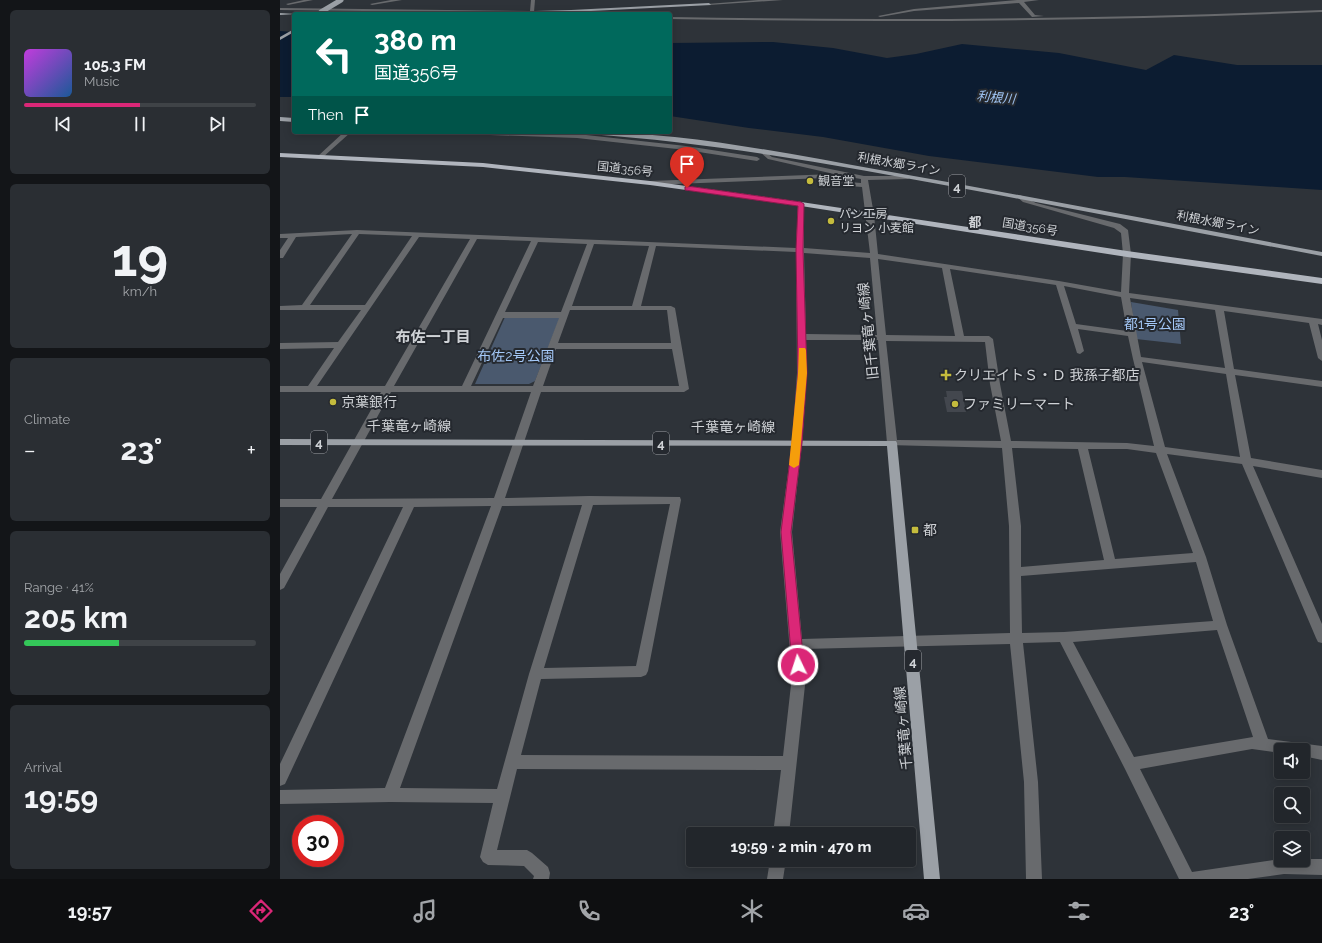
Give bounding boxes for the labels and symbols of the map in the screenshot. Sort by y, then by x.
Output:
water label: 利根川 [976,88,1018,107]
pin [670,147,704,188]
street label: 利根水郷ライン [856,150,942,178]
street label: 国道356号 [596,159,654,179]
place label: 観音堂 [818,174,854,188]
road number: 4 [949,175,965,197]
marker: 観音堂 [805,176,815,186]
place label: パン工房 リヨン 小麦館 [839,207,914,235]
street label: 利根水郷ライン [1175,208,1261,238]
district label: 都 [968,215,982,230]
marker: パン工房 リヨン 小麦館 [826,216,836,226]
street label: 国道356号 [1001,216,1059,238]
street label: 旧千葉竜ヶ崎線 [855,281,881,381]
park label: 都1号公園 [1124,316,1186,332]
district label: 布佐一丁目 [395,328,471,346]
park label: 布佐2号公園 [477,348,555,364]
place label: クリエイトＳ・Ｄ 我孫子都店 [954,367,1140,383]
marker: クリエイトＳ・Ｄ 我孫子都店 [941,370,951,380]
place label: 京葉銀行 [341,394,397,410]
place label: ファミリーマート [963,396,1075,412]
marker: 京葉銀行 [328,397,338,407]
marker: ファミリーマート [950,399,960,409]
street label: 千葉竜ヶ崎線 [367,418,451,434]
street label: 千葉竜ヶ崎線 [691,419,775,435]
road number: 4 [311,431,327,453]
road number: 4 [653,432,669,454]
place label: 都 [923,522,937,538]
marker: 都 [910,525,920,535]
position arrow [777,644,819,686]
road number: 4 [905,650,921,672]
street label: 千葉竜ヶ崎線 [891,685,915,771]
speed limit sign: 30 [292,815,344,867]

